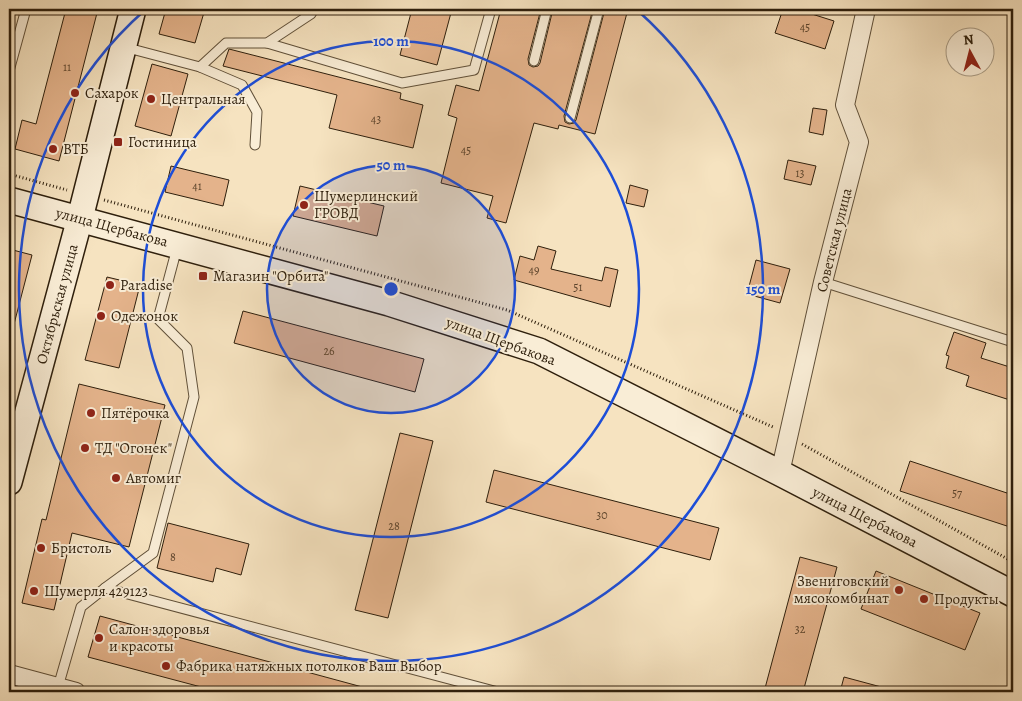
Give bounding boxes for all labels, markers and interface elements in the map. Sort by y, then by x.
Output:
house number: 45 [800,19,810,35]
north arrow [944,28,994,78]
text: N [962,30,975,50]
text: 100 m [373,31,409,51]
house number: 11 [63,59,71,75]
place label: Сахарок [85,83,139,103]
marker: Сахарок [69,87,81,99]
place label: Центральная [161,89,246,109]
marker: Центральная [145,93,157,105]
house number: 43 [371,111,381,127]
place label: Гостиница [128,132,197,152]
marker: Гостиница [112,136,124,148]
place label: ВТБ [63,139,89,159]
house number: 45 [461,142,471,158]
marker: ВТБ [47,143,59,155]
text: 50 m [376,155,406,175]
house number: 13 [795,165,805,181]
house number: 41 [192,178,202,194]
place label: Шумерлинский ГРОВД [314,186,418,223]
street label: Советская улица [811,186,857,294]
marker: Шумерлинский ГРОВД [298,199,310,211]
street label: улица Щербакова [53,202,170,252]
street label: Октябрьская улица [31,242,83,366]
house number: 49 [529,262,539,278]
place label: Магазин "Орбита" [213,266,329,286]
marker: Магазин "Орбита" [197,270,209,282]
place label: Paradise [120,275,173,295]
marker: Paradise [104,279,116,291]
house number: 51 [573,279,583,295]
text: 150 m [746,279,781,299]
centre of rings [382,280,400,298]
place label: Одежонок [111,306,178,326]
marker: Одежонок [95,310,107,322]
street label: улица Щербакова [442,312,559,370]
house number: 26 [323,343,335,359]
place label: Пятёрочка [101,403,170,423]
marker: Пятёрочка [85,407,97,419]
place label: ТД "Огонек" [95,438,172,458]
marker: ТД "Огонек" [79,442,91,454]
place label: Автомиг [125,468,182,488]
marker: Автомиг [110,472,122,484]
street label: улица Щербакова [808,481,921,552]
house number: 57 [952,485,963,501]
house number: 30 [596,507,608,523]
house number: 28 [388,518,400,534]
place label: Бристоль [51,538,112,558]
marker: Бристоль [35,542,47,554]
house number: 8 [170,549,176,565]
place label: Звениговский мясокомбинат [794,571,889,608]
place label: Шумерля 429123 [44,581,148,601]
marker: Звениговский мясокомбинат [893,584,905,596]
marker: Шумерля 429123 [28,585,40,597]
place label: Продукты [934,589,999,609]
marker: Продукты [918,593,930,605]
place label: Салон здоровья и красоты [109,619,210,656]
house number: 32 [795,621,806,637]
marker: Салон здоровья и красоты [93,632,105,644]
place label: Фабрика натяжных потолков Ваш Выбор [176,656,442,676]
marker: Фабрика натяжных потолков Ваш Выбор [160,660,172,672]

